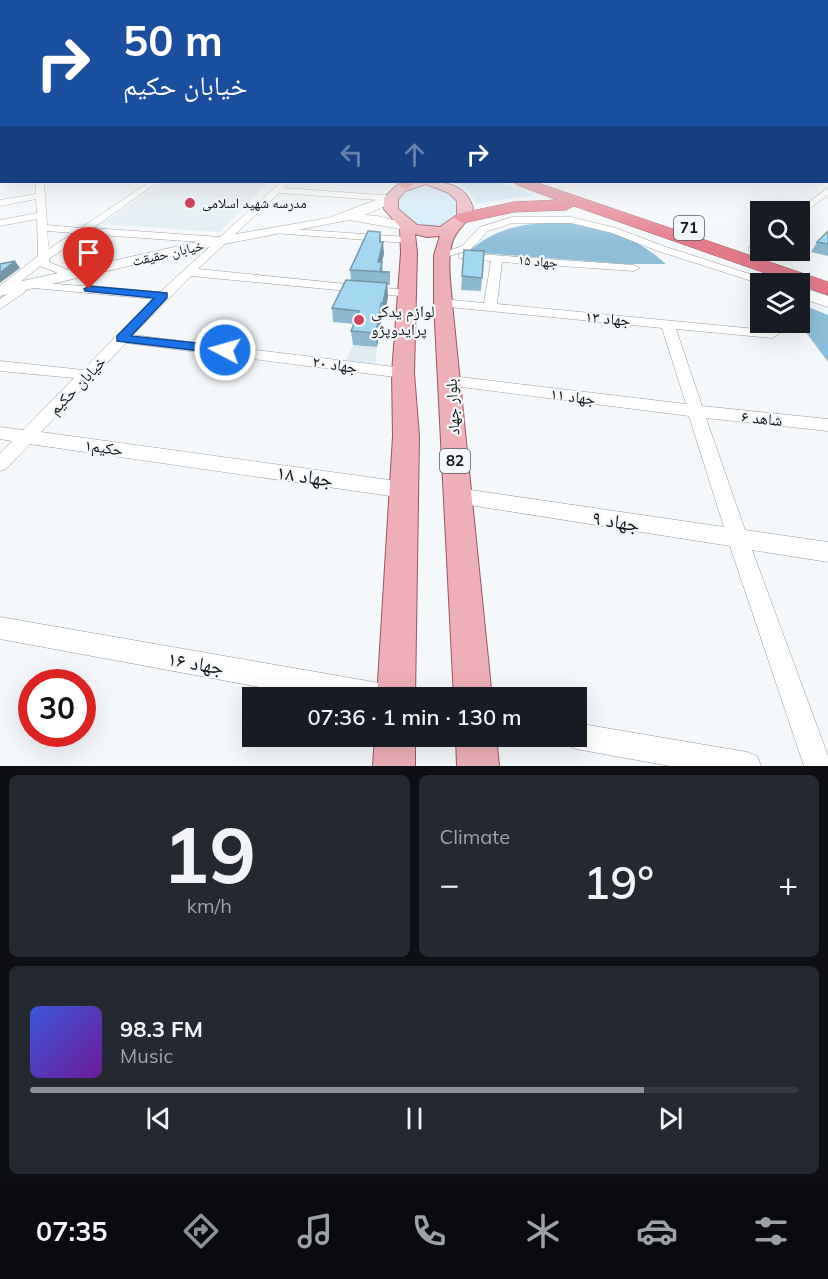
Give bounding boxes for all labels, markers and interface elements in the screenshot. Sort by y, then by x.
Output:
text: 50 m [123,14,223,67]
icon: right [24,24,102,102]
text: خیابان حکیم [123,68,247,102]
icon: left [335,138,368,171]
icon: ahead [398,138,431,171]
icon: right [461,138,494,171]
place label: مدرسه شهید اسلامی [202,194,307,212]
marker: مدرسه شهید اسلامی [183,196,197,210]
map controls [750,201,810,333]
button: search [750,201,810,261]
road number: 71 [674,216,704,240]
pin [63,227,114,289]
icon: arrive [72,236,105,269]
street label: خیابان حقیقت [130,236,206,270]
street label: جهاد ۱۵ [518,251,559,271]
button: layers [750,273,810,333]
place label: لوازم یدکی پرایدوپژو [371,301,435,339]
street label: جهاد ۱۳ [584,306,632,330]
marker: لوازم یدکی پرایدوپژو [352,313,366,327]
position arrow [193,318,257,382]
street label: جهاد ۲۰ [311,351,359,377]
street label: خیابان حکیم [44,352,111,419]
street label: بلوار جهاد [441,378,463,436]
street label: جهاد ۱۱ [549,383,597,409]
street label: شاهد ۶ [740,406,784,430]
street label: حکیم۱ [83,434,125,461]
road number: 82 [440,449,470,473]
street label: جهاد ۱۸ [275,459,335,492]
street label: جهاد ۹ [590,504,642,537]
street label: جهاد ۱۶ [166,645,227,680]
speed limit sign: 30 [18,669,96,747]
text: 07:36 · 1 min · 130 m [307,703,522,731]
text: 19 [162,805,256,903]
text: Climate [440,824,510,849]
text: 19° [583,854,654,910]
text: − [440,863,459,904]
text: + [778,863,798,904]
text: km/h [187,893,232,918]
text: 98.3 FM [120,1015,203,1043]
text: Music [120,1043,173,1068]
icon: previous [142,1102,175,1135]
icon: pause [398,1102,431,1135]
icon: next [654,1102,687,1135]
icon: directions [180,1210,222,1252]
icon: music [294,1210,336,1252]
icon: phone [408,1210,450,1252]
icon: climate [522,1210,564,1252]
icon: car [636,1210,678,1252]
icon: filters [750,1210,792,1252]
text: 07:35 [36,1214,108,1248]

